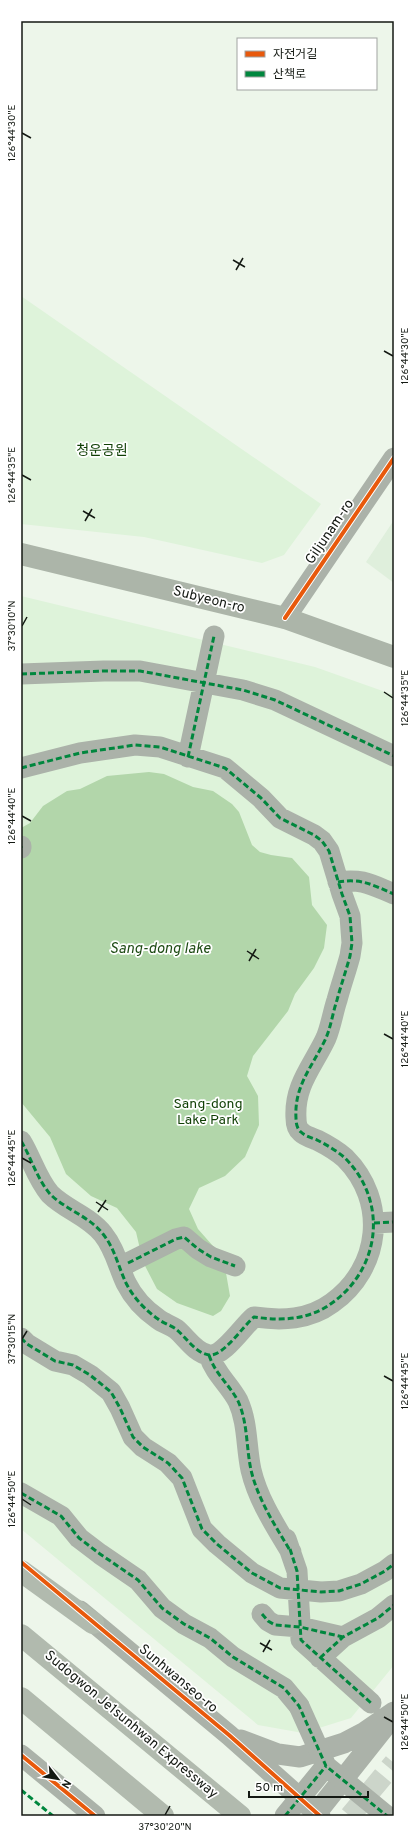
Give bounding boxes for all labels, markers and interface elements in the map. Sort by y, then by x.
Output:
legend [237,38,377,90]
text: 자전거길 [273,47,317,63]
text: 산책로 [273,67,306,83]
text: 126°44'30"E [6,105,19,161]
text: 126°44'30"E [399,328,412,384]
park label: 청운공원 [76,443,128,460]
text: 126°44'35"E [6,447,19,503]
street label: Giljunam-ro [302,496,358,568]
street label: Subyeon-ro [171,583,247,617]
text: 37°30'10"N [6,601,19,651]
text: 126°44'35"E [399,670,412,726]
text: 126°44'40"E [6,787,19,845]
water label: Sang-dong lake [110,940,211,959]
text: 126°44'40"E [399,1010,412,1068]
park label: Sang-dong Lake Park [173,1096,243,1129]
text: 126°44'45"E [6,1130,19,1186]
text: 37°30'15"N [6,1314,19,1364]
text: 126°44'45"E [399,1353,412,1409]
text: 126°44'50"E [6,1470,19,1528]
street label: Sunhwanseo-ro [135,1641,221,1717]
street label: Sudogwon Je1sunhwan Expressway [41,1647,221,1803]
text: 126°44'50"E [399,1693,412,1751]
north arrow [38,1759,78,1799]
scale bar [249,1773,368,1799]
text: N [58,1777,74,1791]
text: 50 m [255,1780,283,1796]
text: 37°30'20"N [138,1821,192,1834]

